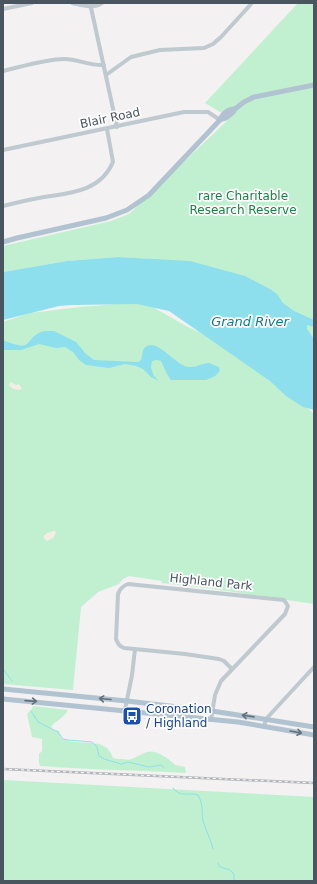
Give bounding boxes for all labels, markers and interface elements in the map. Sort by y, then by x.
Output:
street label: Blair Road [79,105,141,131]
park label: rare Charitable Research Reserve [189,189,297,217]
water label: Grand River [211,314,290,329]
street label: Highland Park [169,571,253,593]
one-way arrow [99,695,112,703]
one-way arrow [24,698,37,705]
place label: Coronation / Highland [146,702,212,730]
bus stop icon: Coronation / Highland [121,705,143,727]
one-way arrow [242,712,255,720]
one-way arrow [289,728,302,736]

